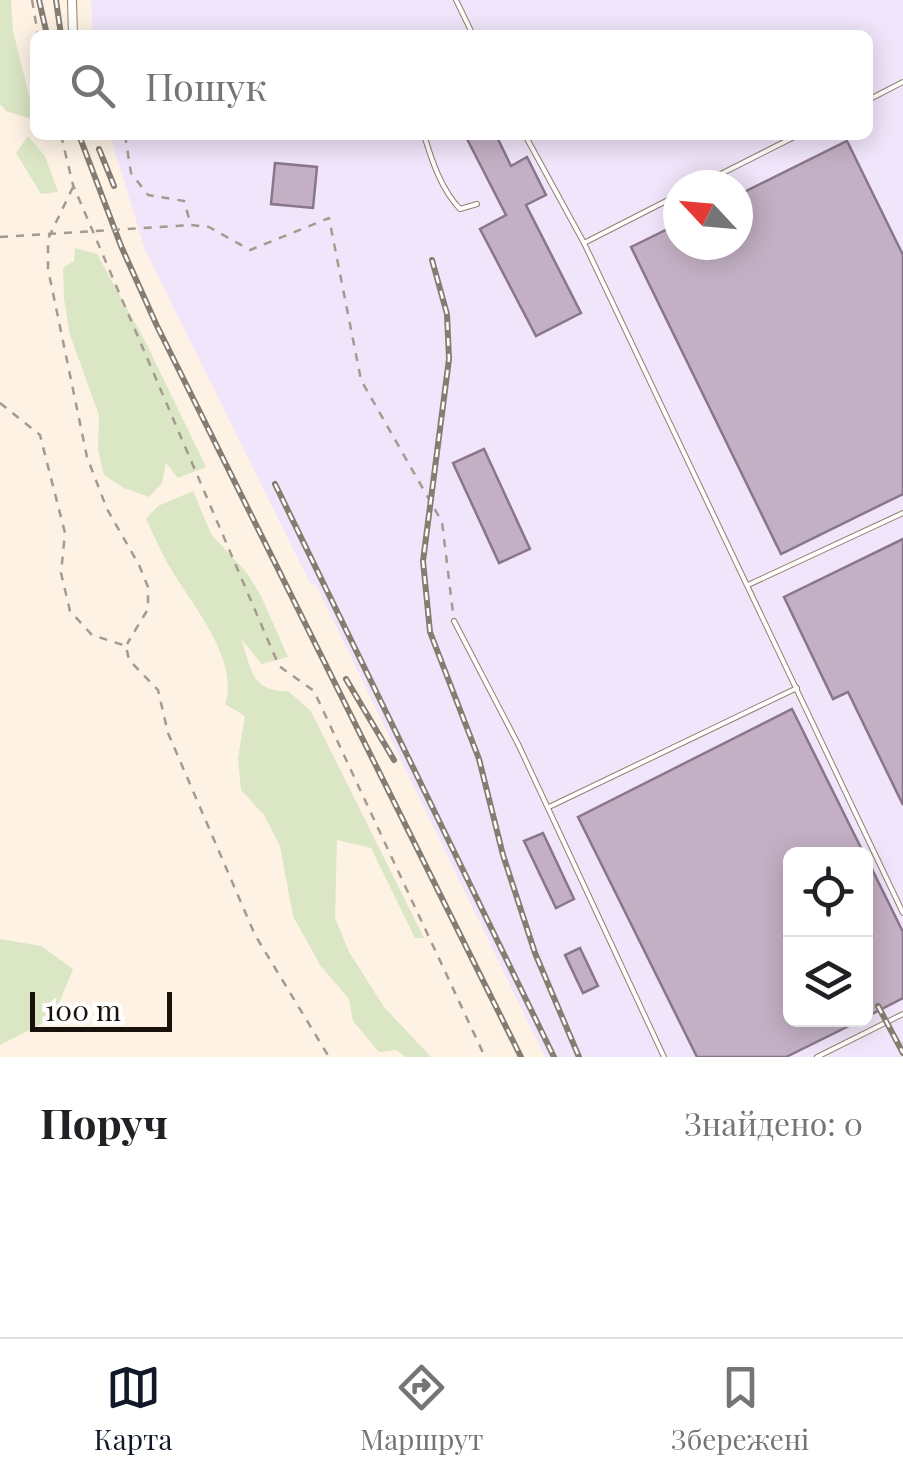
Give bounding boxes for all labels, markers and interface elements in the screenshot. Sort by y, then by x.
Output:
search box [30,30,873,140]
icon: search [65,58,120,113]
text: Пошук [145,60,267,111]
north arrow [663,170,753,260]
map controls [783,847,873,1027]
button: locate [783,847,873,937]
button: layers [783,937,873,1027]
scale bar [30,987,172,1032]
text: 100 m [45,991,121,1028]
text: Поруч [40,1094,168,1150]
text: Знайдено: 0 [684,1101,863,1144]
tab: Карта [94,1360,172,1457]
tab: Маршрут [360,1360,484,1457]
tab: Збережені [671,1360,809,1457]

